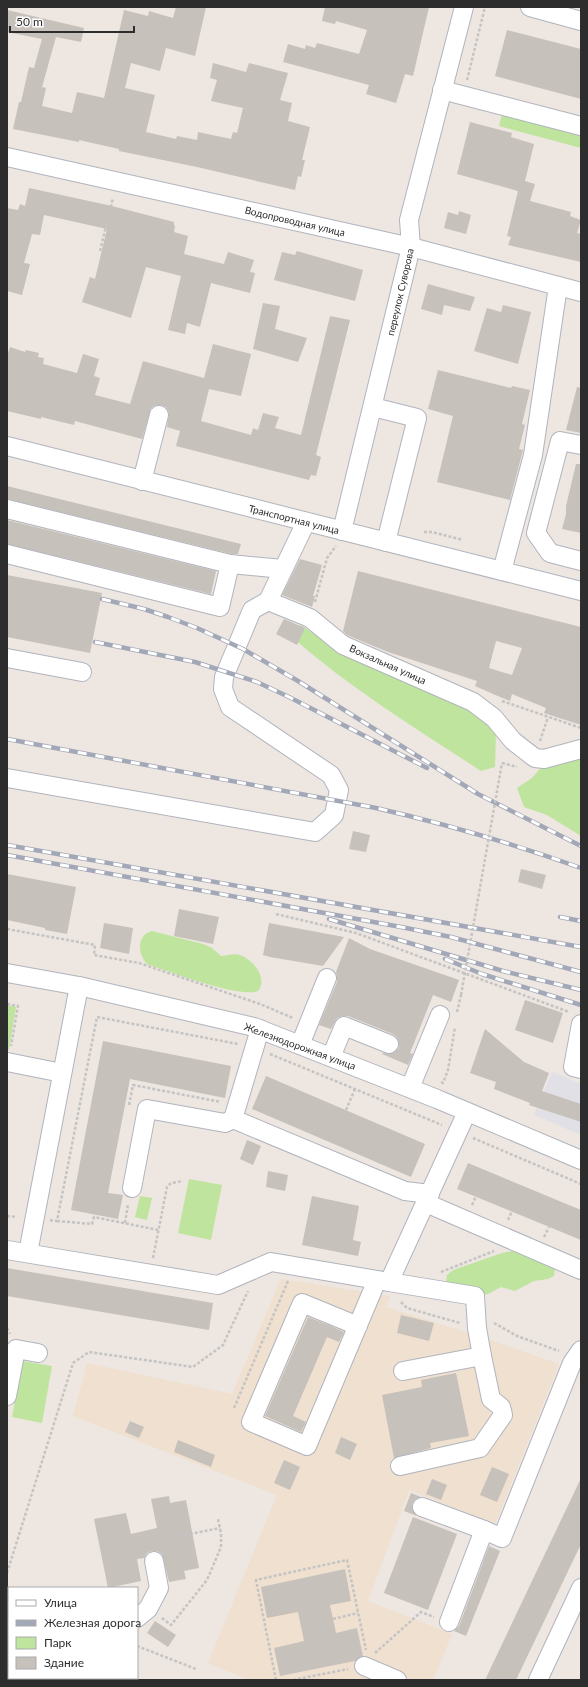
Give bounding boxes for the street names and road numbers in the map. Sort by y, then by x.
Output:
street label: Водопроводная улица [244,204,346,238]
street label: переулок Суворова [384,247,416,337]
street label: Транспортная улица [247,502,341,536]
street label: Вокзальная улица [348,642,428,686]
street label: Железнодорожная улица [242,1020,358,1072]

